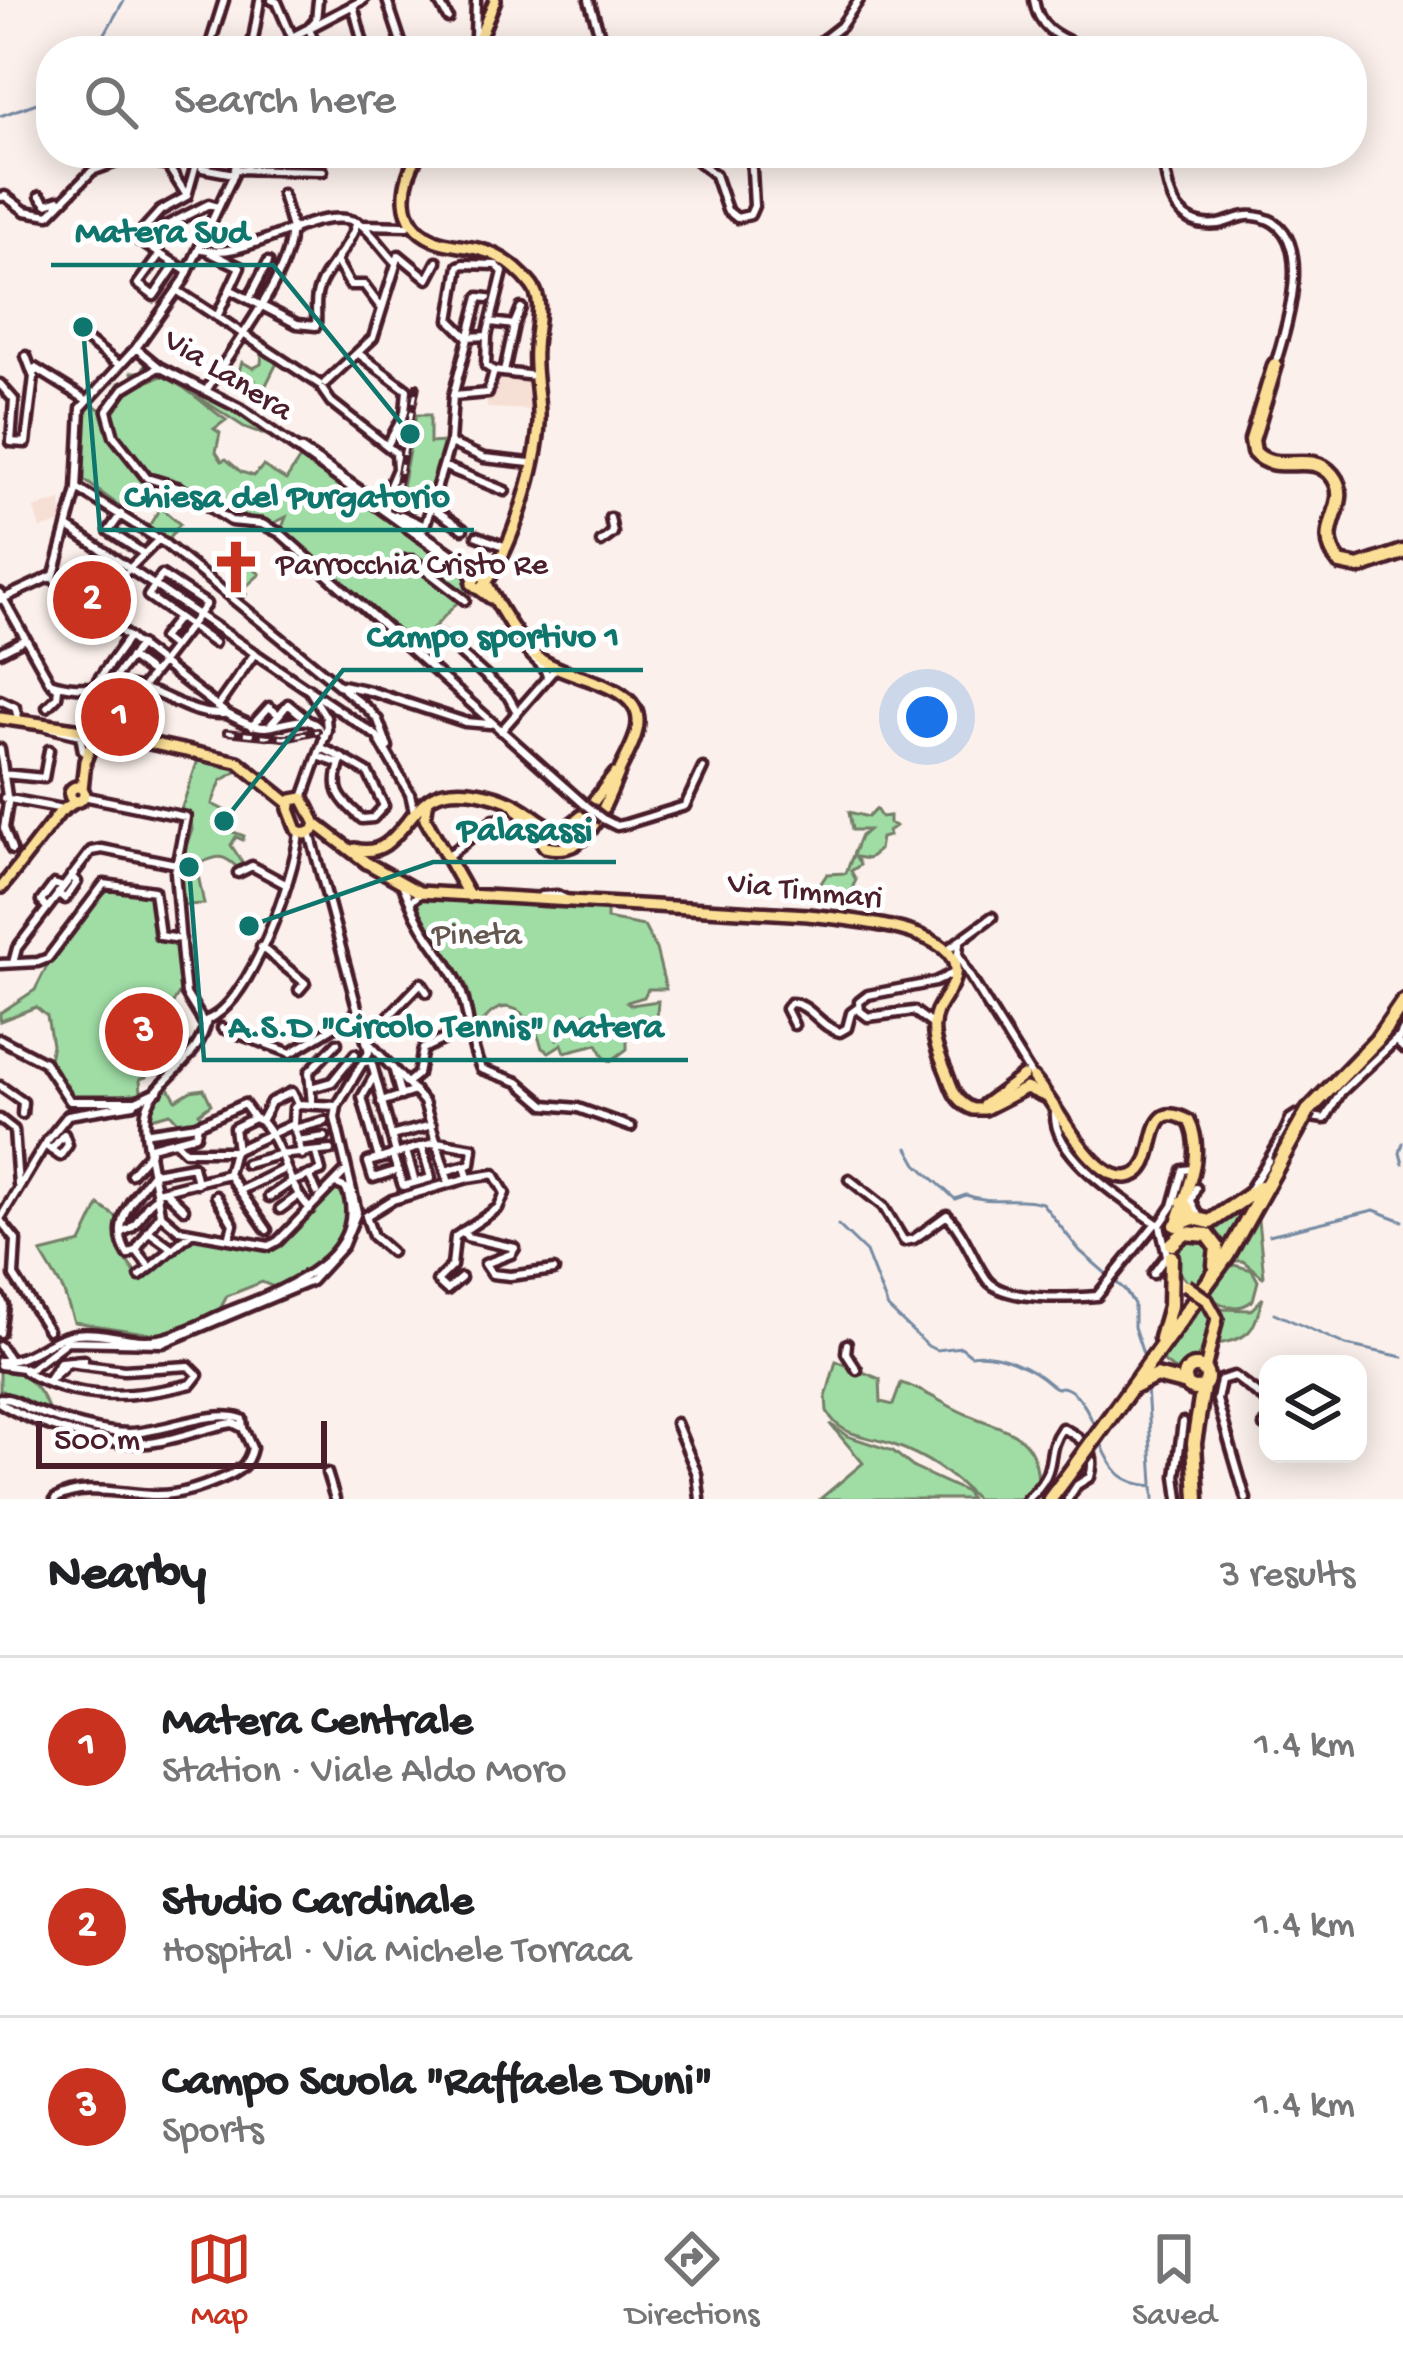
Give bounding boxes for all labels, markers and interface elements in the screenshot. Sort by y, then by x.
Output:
search box [36,36,1367,168]
icon: search [78,69,144,135]
text: Search here [174,76,396,129]
callout: Matera Sud [51,193,273,265]
text: Matera Sud [75,213,253,256]
street label: Via Lanera [155,322,300,432]
callout: Chiesa del Purgatorio [100,458,474,530]
text: Chiesa del Purgatorio [124,478,450,521]
church icon: Parrocchia Cristo Re [207,538,265,596]
place label: Parrocchia Cristo Re [275,548,549,586]
pin: 2 [53,555,131,645]
callout: Campo sportivo 1 [343,598,643,670]
text: Campo sportivo 1 [367,618,619,661]
pin: 1 [81,672,159,762]
your location [897,687,957,747]
callout: Palasassi [433,790,616,862]
text: Palasassi [455,811,593,854]
street label: Via Timmari [725,866,884,920]
park label: Pineta [431,918,524,956]
pin: 3 [105,987,183,1077]
callout: A.S.D "Circolo Tennis" Matera [204,988,688,1060]
text: A.S.D "Circolo Tennis" Matera [227,1008,666,1051]
map controls [1259,1355,1367,1463]
button: layers [1259,1355,1367,1463]
scale bar [36,1415,327,1468]
text: 500 m [54,1423,140,1461]
text: Nearby [48,1547,206,1607]
text: 3 results [1220,1554,1355,1600]
text: Matera Centrale [162,1697,473,1750]
text: 1 [79,1724,95,1770]
text: 1.4 km [1254,1724,1355,1770]
text: Station · Viale Aldo Moro [162,1750,567,1796]
text: Studio Cardinale [162,1877,473,1930]
text: 2 [77,1904,97,1950]
text: 1.4 km [1254,1904,1355,1950]
text: Hospital · Via Michele Torraca [162,1930,632,1976]
text: Campo Scuola "Raffaele Duni" [162,2057,713,2110]
text: 3 [77,2084,97,2130]
text: 1.4 km [1254,2084,1355,2130]
text: Sports [162,2110,264,2156]
tab: Map [186,2226,252,2336]
tab: Directions [625,2226,759,2336]
tab: Saved [1132,2226,1217,2336]

